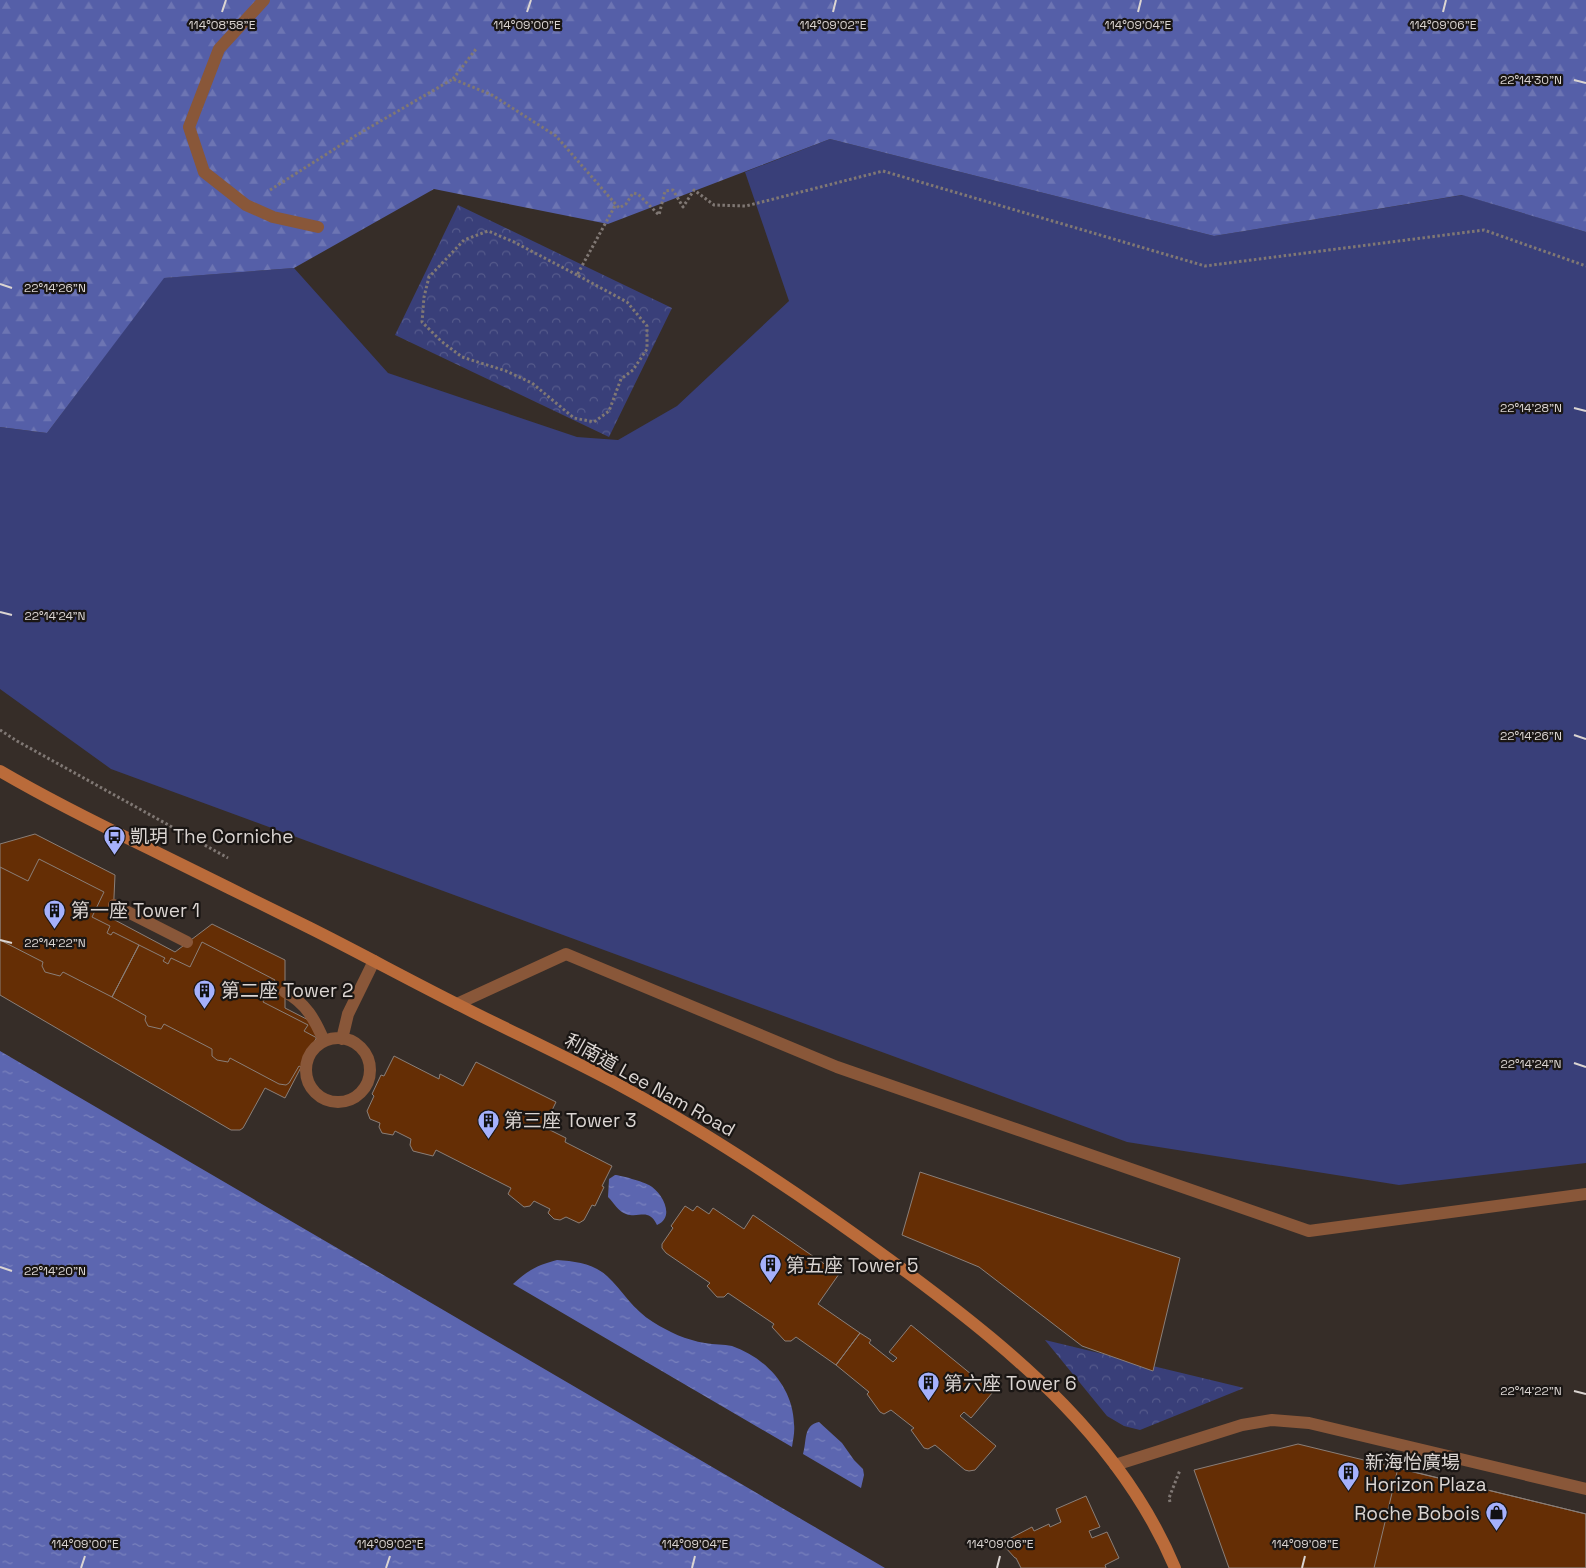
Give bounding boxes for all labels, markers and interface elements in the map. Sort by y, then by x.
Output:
text: 114°08'58"E [189,17,256,33]
text: 114°09'00"E [493,17,561,33]
text: 114°09'02"E [800,17,867,33]
text: 114°09'04"E [1105,17,1172,33]
text: 114°09'06"E [1409,17,1477,33]
text: 22°14'30"N [1500,72,1562,88]
text: 22°14'26"N [24,280,86,296]
text: 22°14'28"N [1500,400,1562,416]
text: 22°14'24"N [24,608,86,624]
text: 22°14'26"N [1500,728,1562,744]
bus stop icon: 凱玥 The Corniche [102,824,126,855]
place label: 凱玥 The Corniche [130,824,294,849]
building icon: 第一座 Tower 1 [43,898,67,929]
place label: 第一座 Tower 1 [71,898,200,923]
text: 22°14'22"N [24,935,86,951]
building icon: 第二座 Tower 2 [193,978,217,1009]
place label: 第二座 Tower 2 [221,978,354,1003]
street label: 利南道 Lee Nam Road [560,1028,740,1142]
text: 22°14'24"N [1500,1056,1562,1072]
building icon: 第三座 Tower 3 [476,1108,500,1139]
place label: 第三座 Tower 3 [504,1108,637,1133]
building icon: 第五座 Tower 5 [758,1253,782,1284]
place label: 第五座 Tower 5 [786,1253,918,1278]
text: 22°14'20"N [24,1263,86,1279]
building icon: 第六座 Tower 6 [916,1371,940,1402]
place label: 第六座 Tower 6 [944,1371,1077,1396]
text: 22°14'22"N [1500,1383,1562,1399]
place label: 新海怡廣場 Horizon Plaza [1365,1450,1487,1497]
building icon: 新海怡廣場 Horizon Plaza [1337,1461,1361,1492]
place label: Roche Bobois [1354,1501,1480,1526]
shop icon: Roche Bobois [1484,1501,1508,1532]
text: 114°09'00"E [51,1536,119,1552]
text: 114°09'02"E [357,1536,424,1552]
text: 114°09'04"E [662,1536,729,1552]
text: 114°09'06"E [966,1536,1034,1552]
text: 114°09'08"E [1271,1536,1339,1552]

